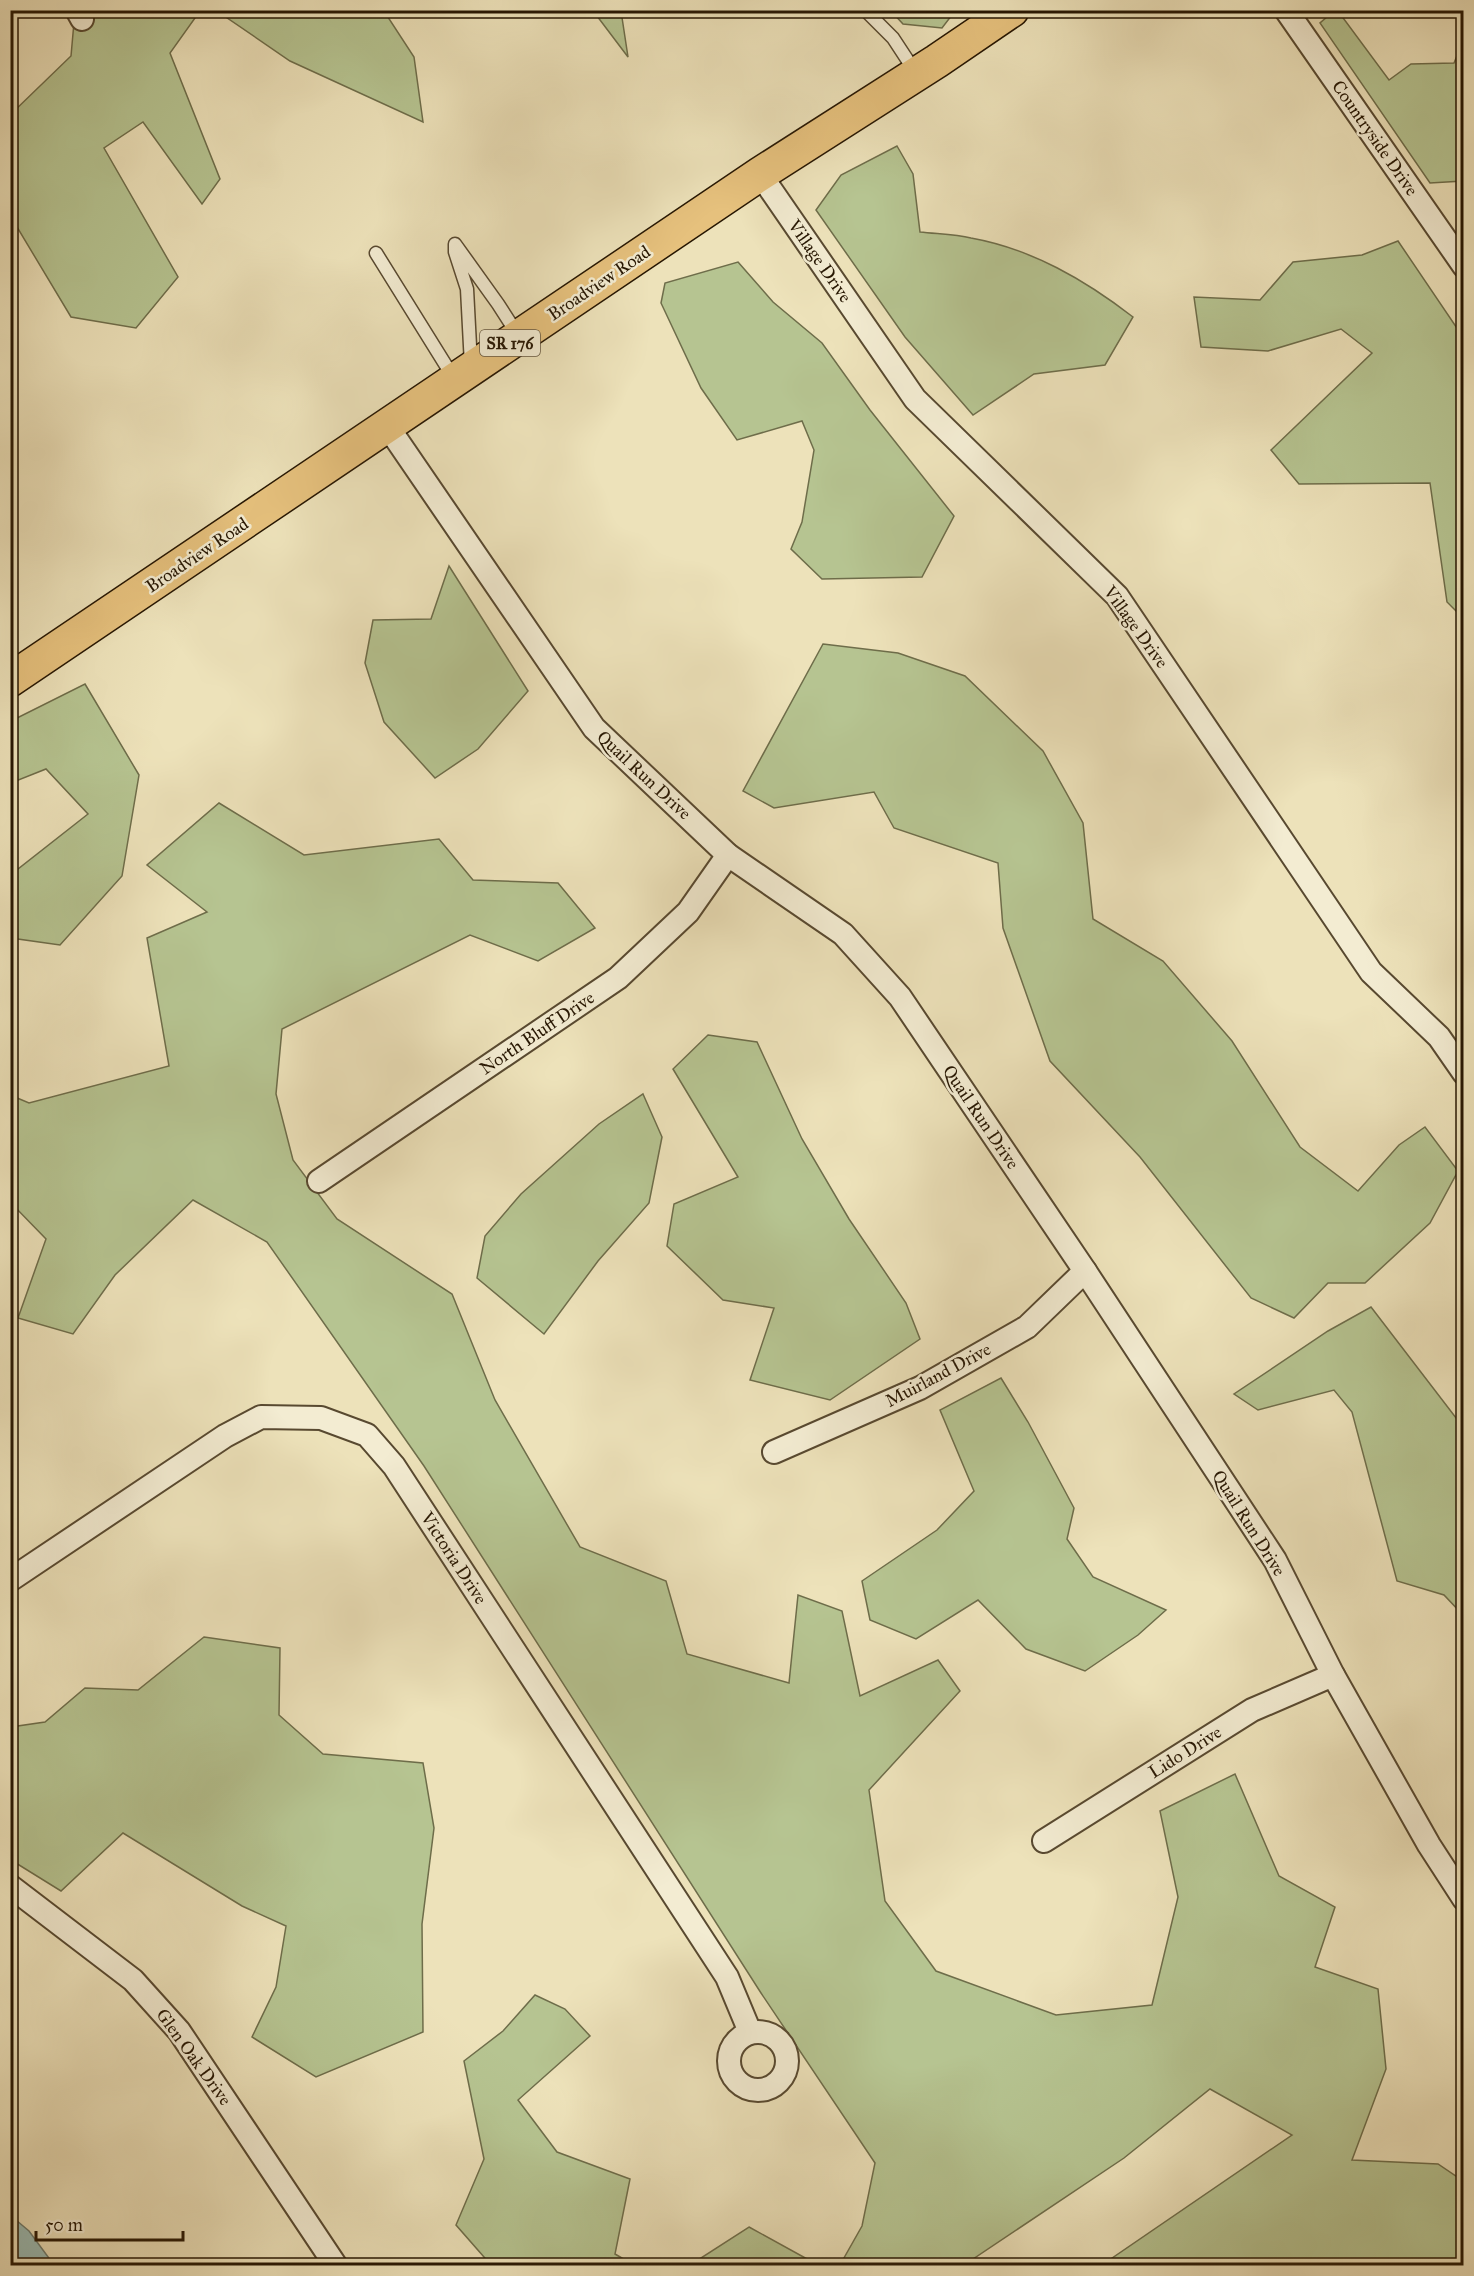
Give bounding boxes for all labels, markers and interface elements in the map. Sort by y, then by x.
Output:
street label: Countryside Drive [1327,76,1423,200]
street label: Village Drive [782,214,857,307]
street label: Broadview Road [543,241,655,325]
road number: SR 176 [480,330,540,356]
street label: Broadview Road [141,513,253,597]
street label: Village Drive [1097,581,1173,673]
street label: Quail Run Drive [592,726,696,824]
street label: North Bluff Drive [475,987,599,1079]
street label: Quail Run Drive [938,1061,1024,1173]
street label: Muirland Drive [881,1338,995,1412]
street label: Quail Run Drive [1208,1466,1290,1580]
street label: Victoria Drive [416,1507,492,1608]
street label: Lido Drive [1144,1721,1226,1783]
street label: Glen Oak Drive [152,2004,236,2110]
scale bar [36,2204,183,2242]
text: 50 m [45,2214,83,2236]

